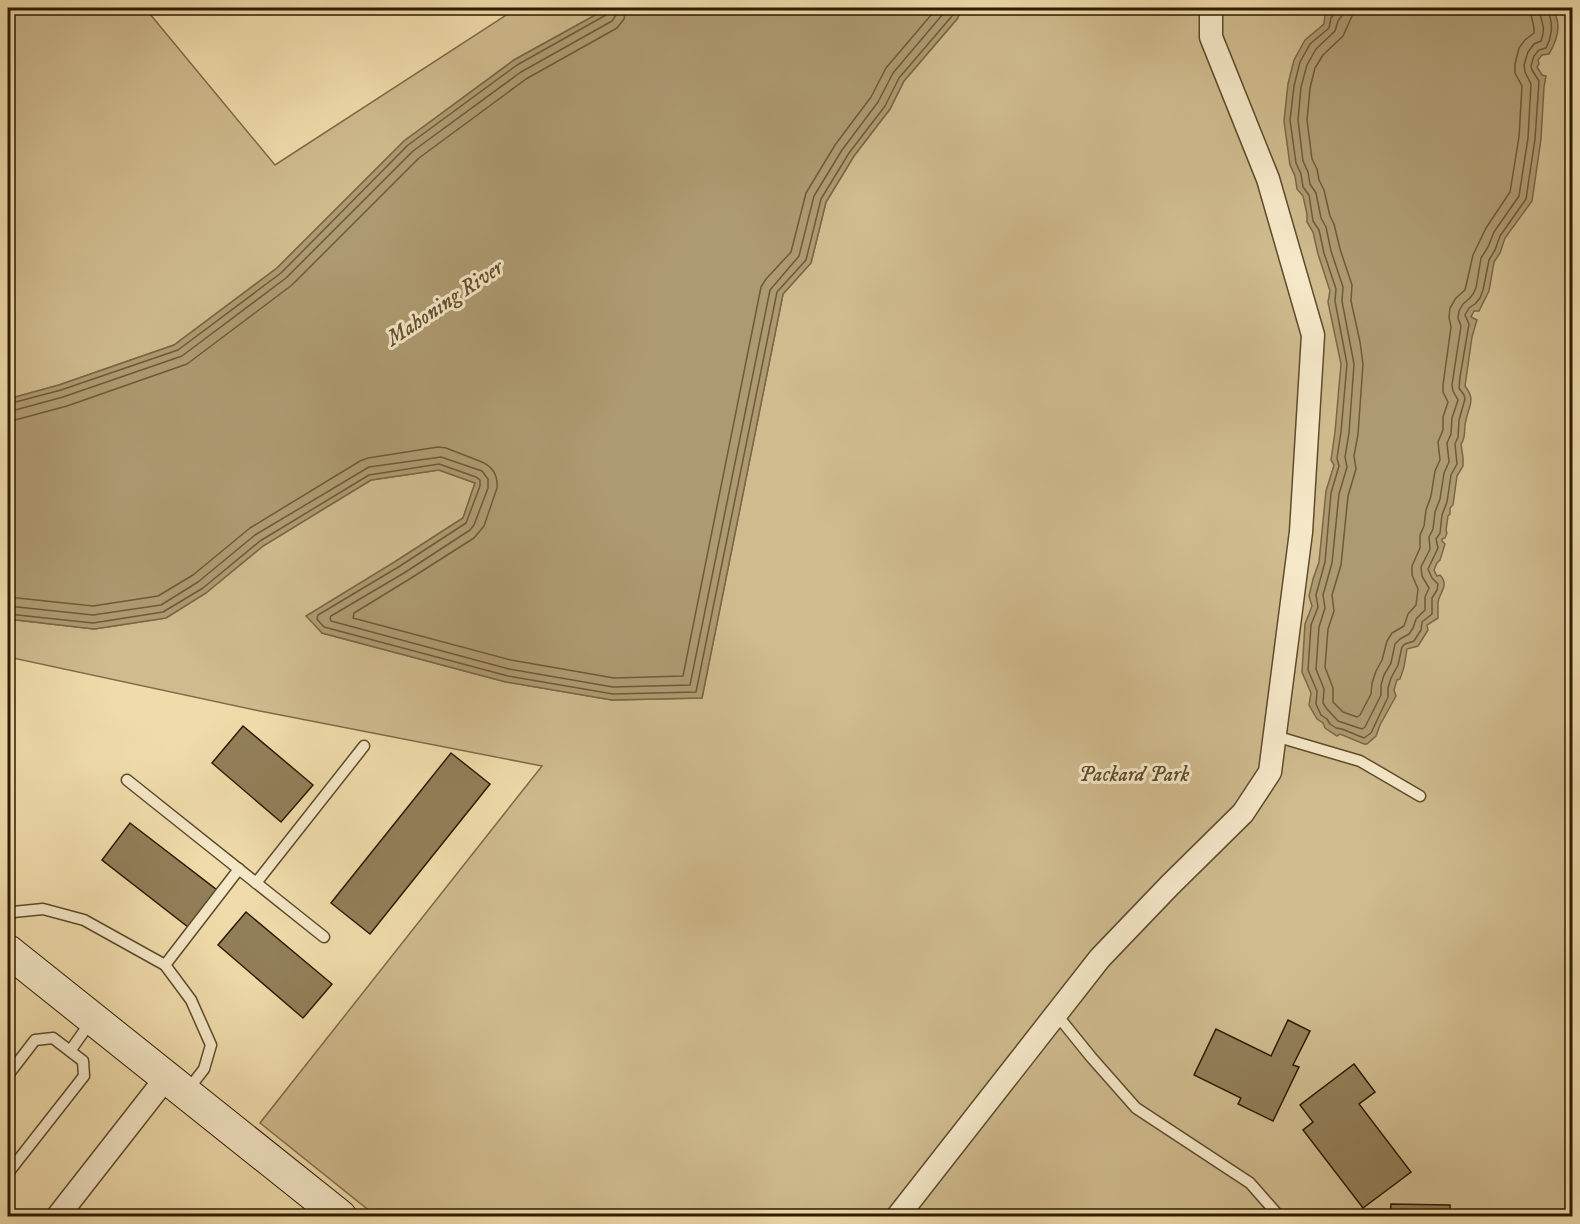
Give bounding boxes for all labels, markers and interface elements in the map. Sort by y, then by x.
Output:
water label: Mahoning River [380,253,510,353]
park label: Packard Park [1079,762,1190,788]

